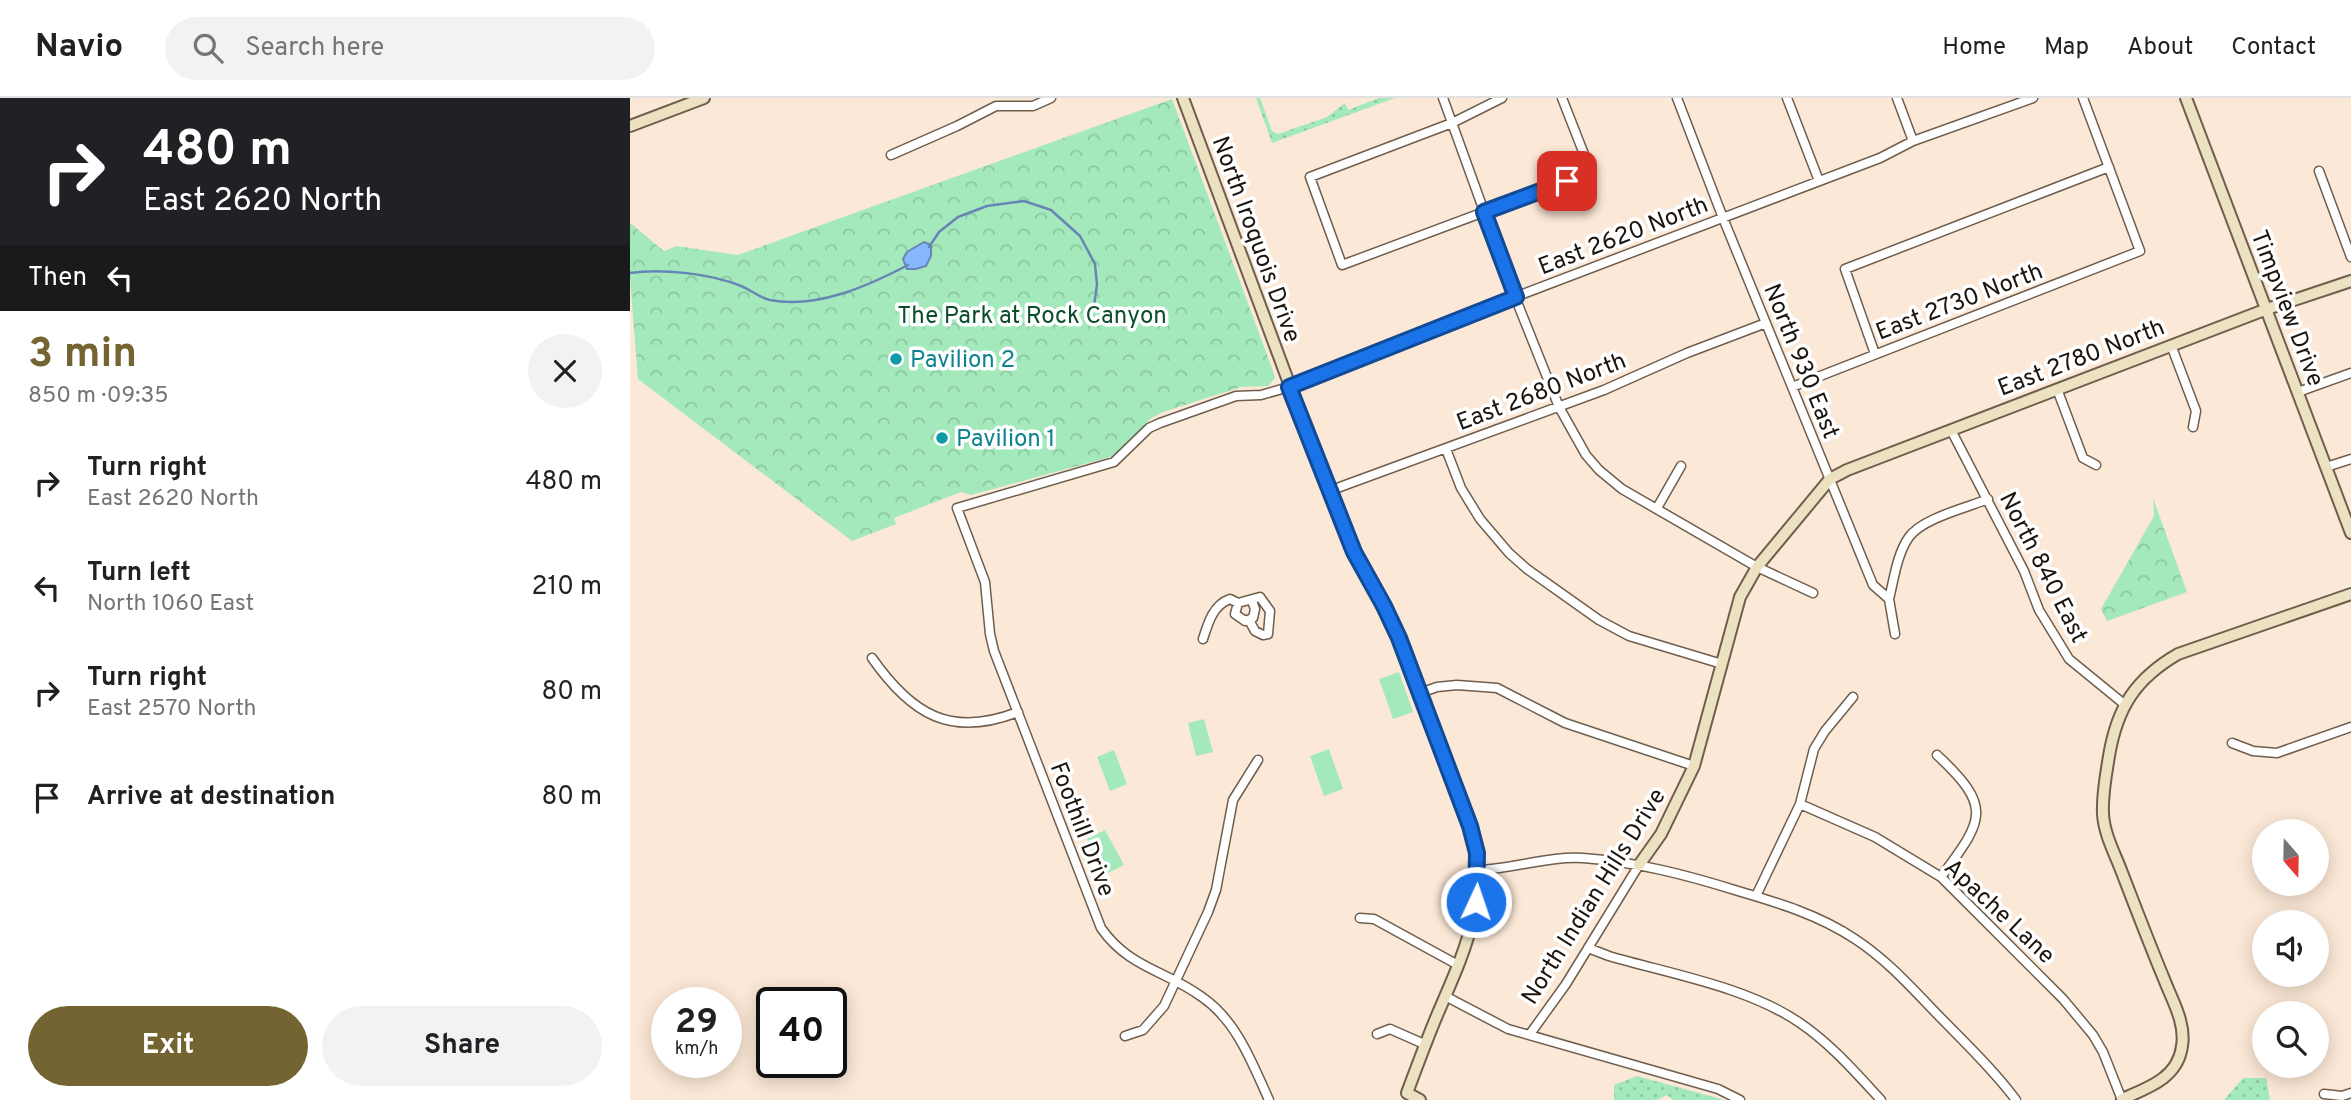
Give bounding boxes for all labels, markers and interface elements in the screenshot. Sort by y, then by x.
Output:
search box [165,17,655,80]
text: Navio [35,27,123,69]
icon: search [189,29,227,67]
text: Search here [245,32,384,65]
text: Home [1942,33,2006,63]
text: Map [2044,33,2089,63]
text: About [2127,33,2193,63]
text: Contact [2231,33,2316,63]
text: 480 m [143,121,292,183]
icon: right [28,126,119,217]
street label: North Iroquois Drive [1204,133,1306,347]
pin [1537,151,1597,211]
icon: arrive [1548,162,1586,200]
text: East 2620 North [143,182,382,222]
street label: East 2620 North [1535,191,1713,283]
street label: Timpview Drive [2243,226,2330,391]
street label: East 2730 North [1872,257,2048,349]
icon: left [101,259,139,297]
text: Then [28,262,87,295]
street label: North 930 East [1755,280,1845,444]
park label: The Park at Rock Canyon [897,302,1167,332]
street label: East 2780 North [1994,313,2169,404]
text: 3 min [28,329,137,382]
button: close [528,334,602,408]
place label: Pavilion 2 [910,346,1015,376]
street label: East 2680 North [1453,347,1631,439]
marker: Pavilion 2 [888,351,904,367]
text: 850 m · 09:35 [28,382,169,411]
place label: Pavilion 1 [956,425,1055,455]
marker: Pavilion 1 [934,430,950,446]
text: Turn right [87,452,207,485]
icon: right [28,464,66,502]
text: 480 m [525,466,602,499]
text: East 2620 North [87,485,259,514]
street label: North 840 East [1991,487,2093,648]
text: Turn left [87,557,191,590]
icon: left [28,569,66,607]
text: 210 m [532,571,602,604]
text: North 1060 East [87,590,254,619]
text: Turn right [87,662,207,695]
icon: right [28,674,66,712]
text: 80 m [542,676,602,709]
text: East 2570 North [87,695,257,724]
street label: Foothill Drive [1042,758,1121,901]
icon: arrive [28,779,66,817]
text: Arrive at destination [87,781,335,814]
text: 80 m [542,781,602,814]
street label: North Indian Hills Drive [1516,783,1673,1011]
north arrow [2252,819,2329,896]
map controls [2252,819,2329,1078]
street label: Apache Lane [1937,853,2060,971]
position arrow [1439,865,1513,939]
button: sound [2252,910,2329,987]
speed limit sign: 40 [756,987,847,1078]
text: 29 [675,1001,718,1045]
button: search [2252,1001,2329,1078]
button: Exit [28,1006,308,1086]
button: Share [322,1006,602,1086]
text: km/h [675,1038,718,1061]

